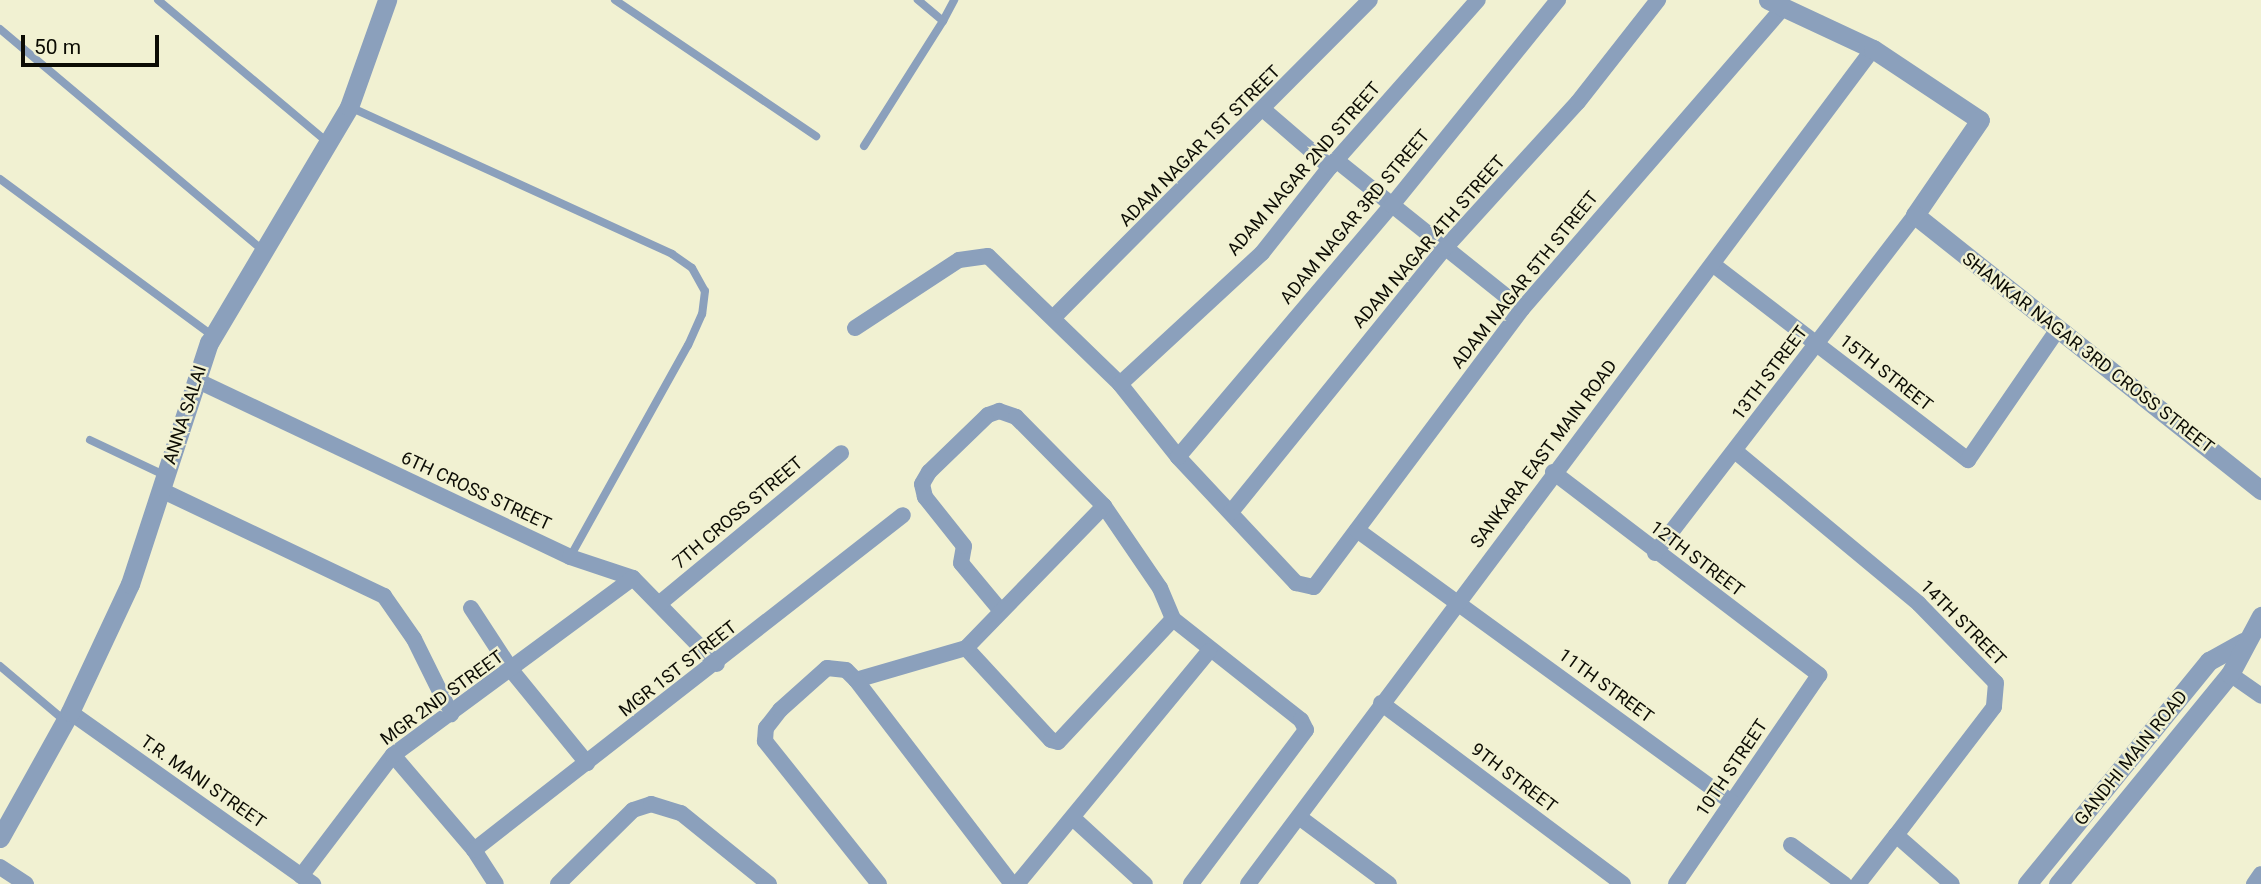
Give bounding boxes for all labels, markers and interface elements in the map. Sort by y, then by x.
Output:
scale bar [24,21,163,65]
text: 50 m [34,35,81,59]
street label: ADAM NAGAR 1ST STREET [1115,61,1285,231]
street label: ADAM NAGAR 2ND STREET [1223,78,1385,260]
street label: ADAM NAGAR 3RD STREET [1276,125,1434,309]
street label: ADAM NAGAR 4TH STREET [1348,151,1510,333]
street label: ADAM NAGAR 5TH STREET [1447,187,1603,373]
street label: SHANKAR NAGAR 3RD CROSS STREET [1958,248,2218,458]
street label: 13TH STREET [1728,322,1812,424]
street label: 15TH STREET [1835,330,1937,416]
street label: SANKARA EAST MAIN ROAD [1466,356,1622,552]
street label: ANNA SALAI [159,363,211,467]
street label: 6TH CROSS STREET [398,447,554,535]
street label: 7TH CROSS STREET [669,452,807,574]
street label: 12TH STREET [1646,517,1748,601]
street label: 14TH STREET [1916,576,2010,670]
street label: MGR 1ST STREET [615,616,741,722]
street label: 11TH STREET [1554,644,1658,728]
street label: MGR 2ND STREET [376,646,508,750]
street label: GANDHI MAIN ROAD [2070,686,2192,830]
street label: 10TH STREET [1692,715,1772,821]
street label: T.R. MANI STREET [136,731,270,833]
street label: 9TH STREET [1467,739,1561,817]

